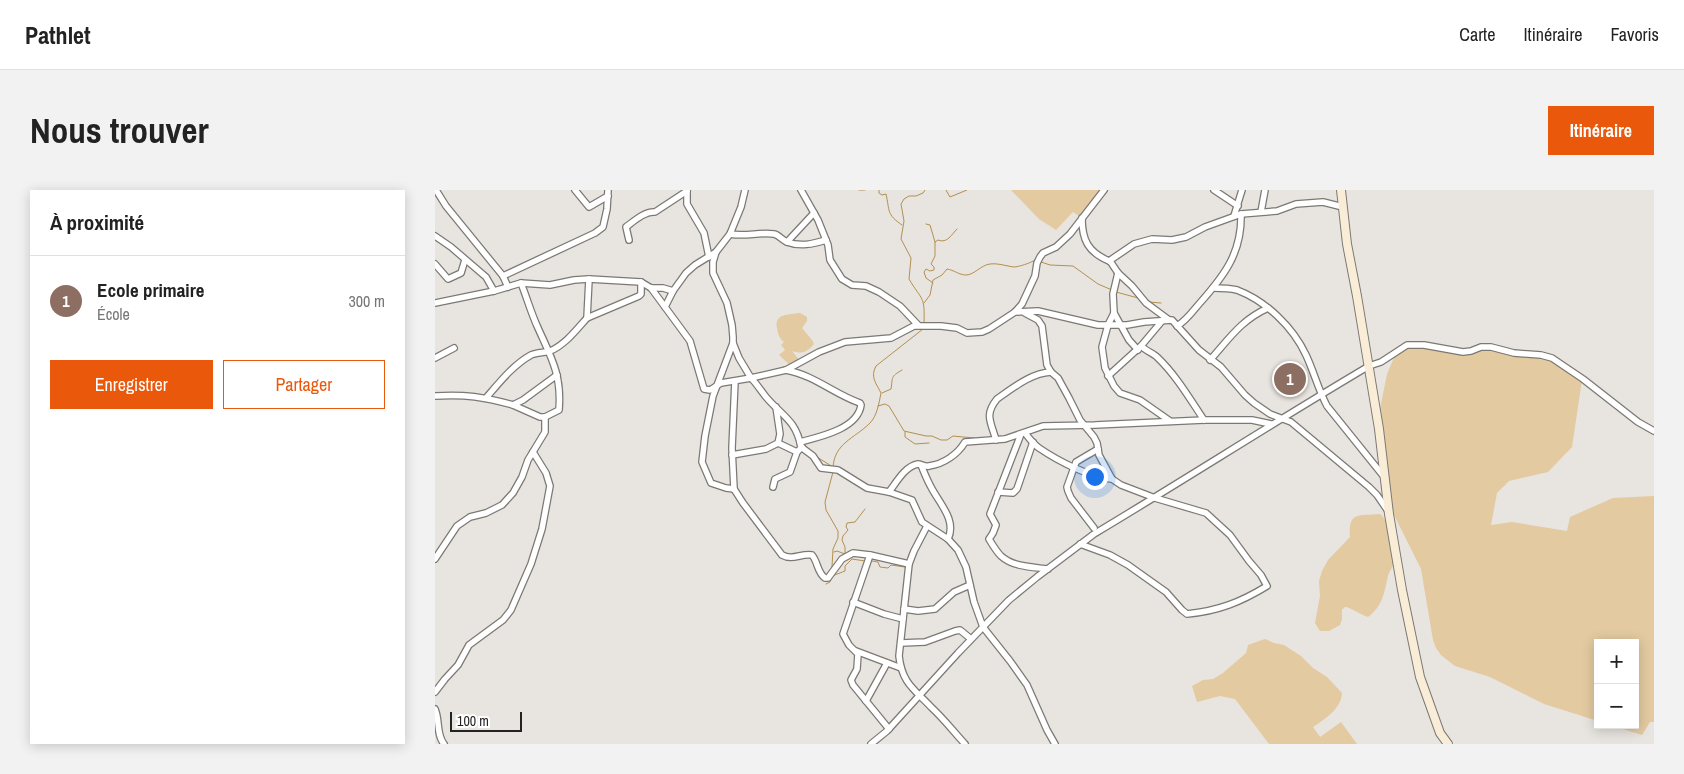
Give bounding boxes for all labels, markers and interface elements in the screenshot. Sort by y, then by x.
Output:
text: Pathlet [25,19,91,51]
text: Carte [1459,22,1495,47]
text: Itinéraire [1523,22,1583,47]
text: Favoris [1611,22,1659,47]
button: Itinéraire [1548,106,1654,155]
text: Nous trouver [30,107,209,154]
text: À proximité [50,208,144,237]
text: Ecole primaire [97,277,204,303]
text: 1 [62,290,70,312]
text: 300 m [349,290,385,312]
text: École [97,303,130,325]
button: Enregistrer [50,360,213,409]
button: Partager [223,360,385,409]
pin: 1 [1274,360,1306,398]
your location [1082,464,1108,490]
map controls [1594,639,1639,729]
button: + [1594,639,1639,684]
button: − [1594,684,1639,729]
scale bar [450,709,523,732]
text: 100 m [457,712,489,730]

